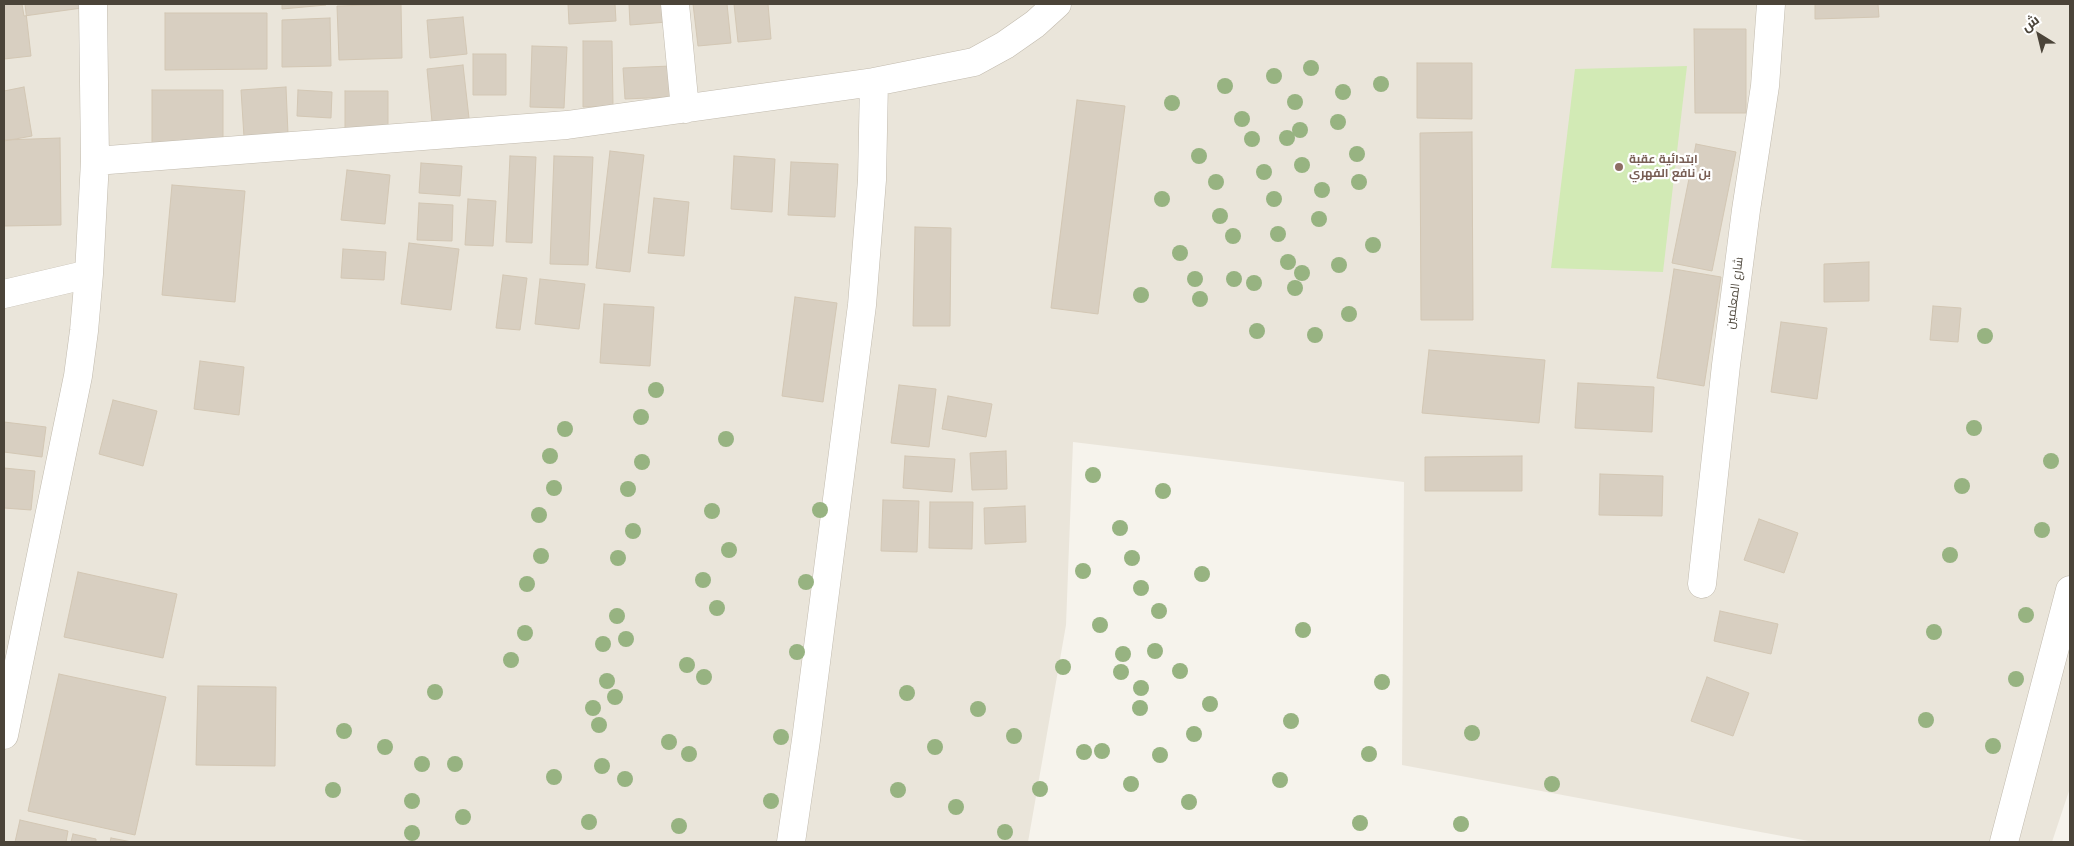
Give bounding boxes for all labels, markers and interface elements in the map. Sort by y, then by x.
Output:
north arrow [2014,10,2064,60]
text: ش [2018,11,2042,35]
place label: ابتدائية عقبة بن نافع الفهري [1629,153,1711,181]
marker: ابتدائية عقبة بن نافع الفهري [1613,161,1625,173]
street label: شارع المعلمين [1723,256,1747,330]

